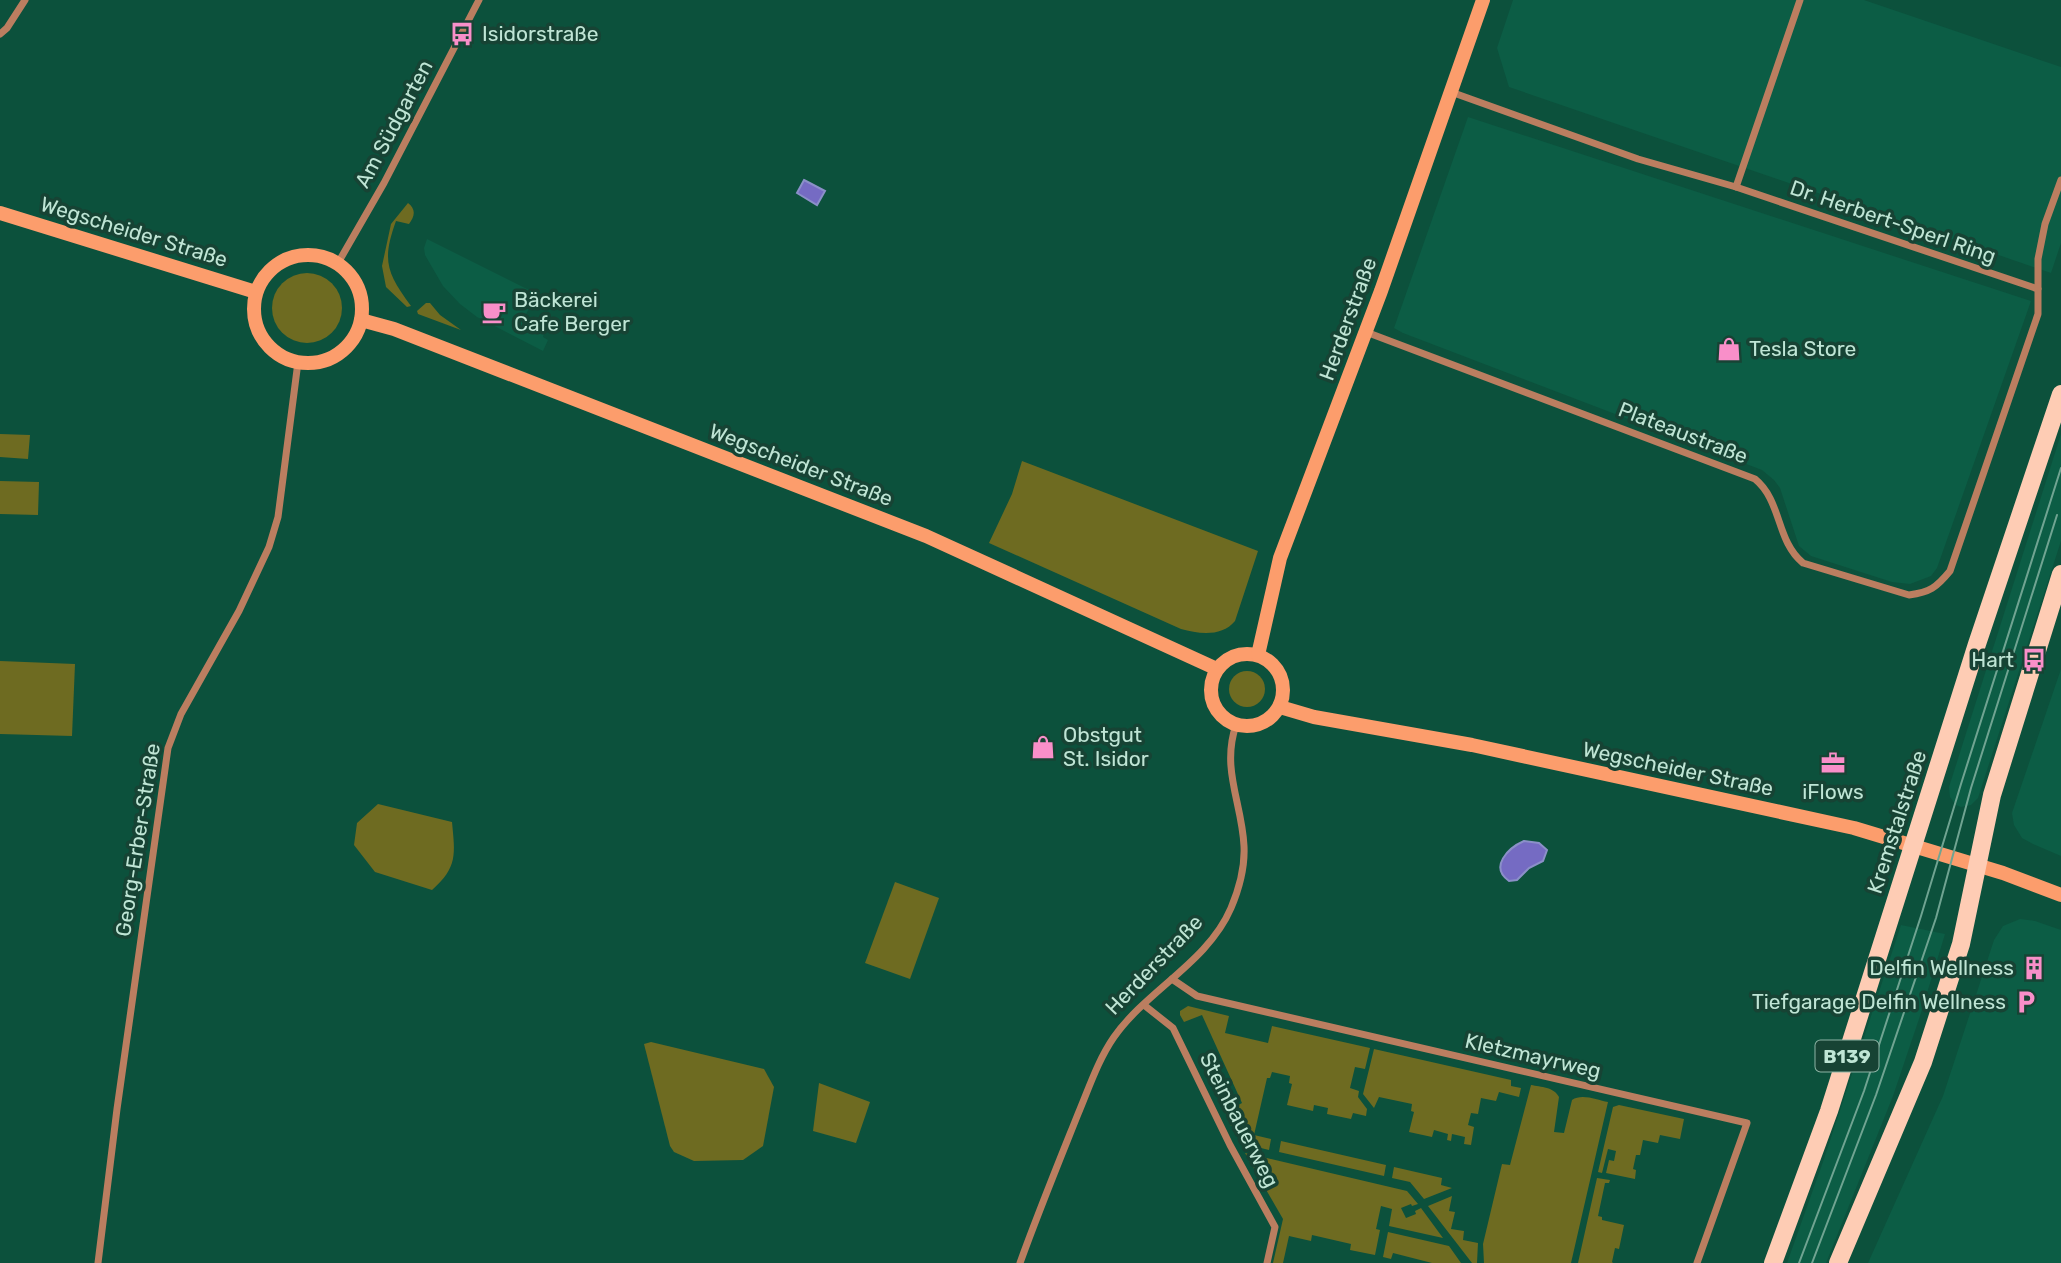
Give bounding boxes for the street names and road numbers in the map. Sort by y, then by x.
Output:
street label: Am Südgarten [349,56,438,192]
street label: Dr. Herbert-Sperl Ring [1787,175,1999,269]
street label: Wegscheider Straße [38,191,231,272]
street label: Herderstraße [1314,254,1381,384]
street label: Plateaustraße [1615,396,1751,469]
street label: Wegscheider Straße [706,418,896,511]
street label: Wegscheider Straße [1580,736,1776,801]
street label: Georg-Erber-Straße [110,742,165,938]
street label: Kremstalstraße [1862,747,1931,896]
street label: Herderstraße [1100,910,1208,1020]
street label: Kletzmayrweg [1463,1028,1604,1083]
road number: B139 [1815,1040,1878,1072]
street label: Steinbauerweg [1195,1048,1284,1191]

